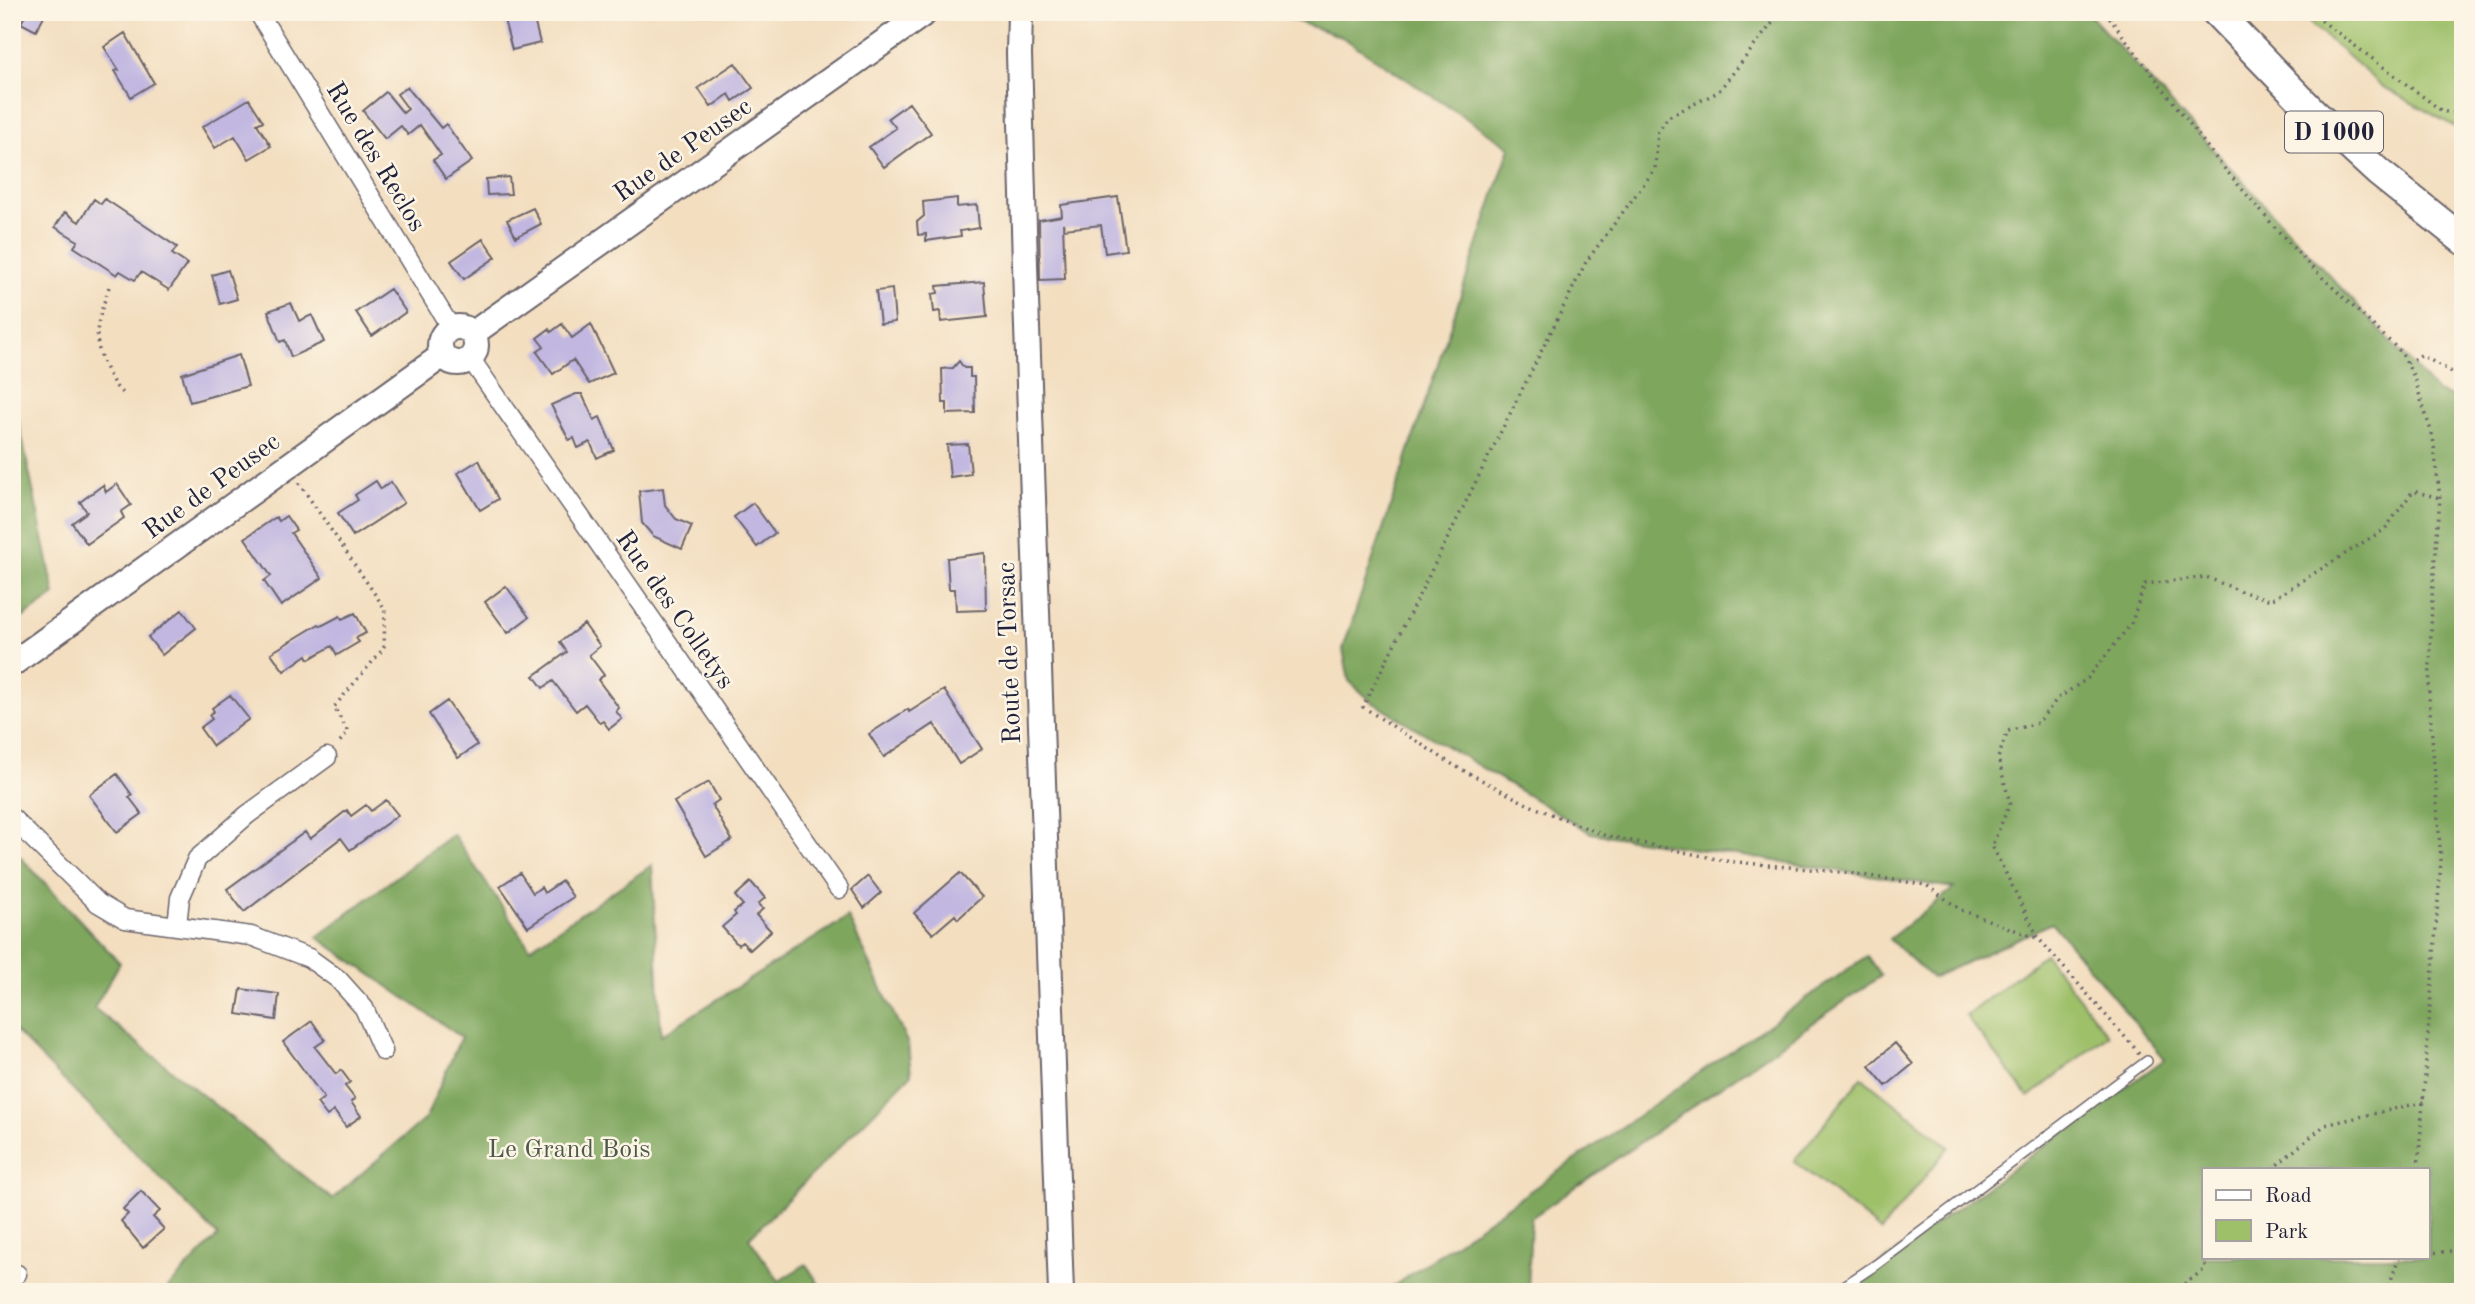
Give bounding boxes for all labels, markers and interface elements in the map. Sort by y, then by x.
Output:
street label: Rue des Reclos [321,78,430,236]
street label: Rue de Peusec [610,94,757,208]
road number: D 1000 [2285,112,2383,152]
street label: Rue de Peusec [139,429,285,545]
street label: Rue des Colletys [610,526,738,694]
street label: Route de Torsac [994,561,1026,745]
park label: Le Grand Bois [488,1137,650,1163]
legend [2202,1168,2430,1258]
text: Road [2265,1186,2312,1207]
text: Park [2265,1222,2308,1243]

